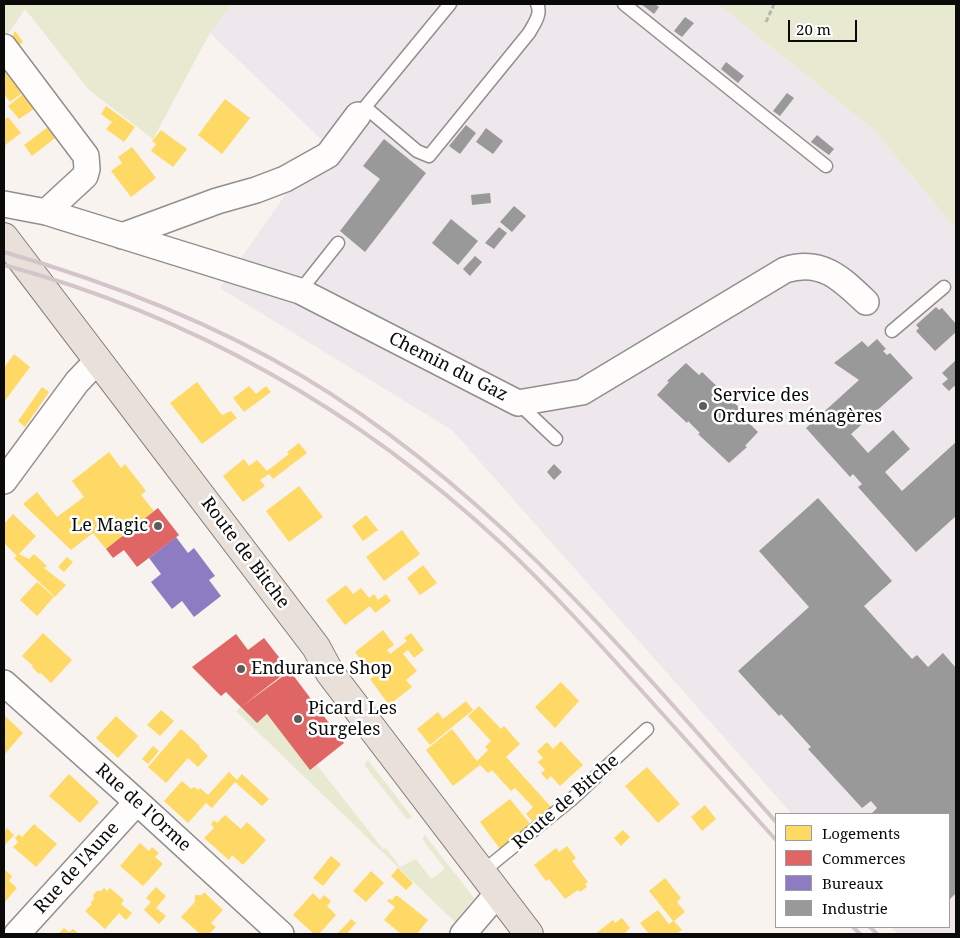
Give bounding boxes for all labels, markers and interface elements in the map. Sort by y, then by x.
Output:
scale bar [790,10,859,42]
text: 20 m [796,19,831,39]
street label: Chemin du Gaz [385,328,511,406]
place label: Service des Ordures ménagères [713,385,882,428]
marker: Service des Ordures ménagères [697,400,709,412]
street label: Route de Bitche [196,493,294,613]
place label: Le Magic [71,515,148,537]
marker: Le Magic [152,520,164,532]
place label: Endurance Shop [251,658,392,680]
marker: Endurance Shop [235,663,247,675]
place label: Picard Les Surgeles [308,698,397,741]
marker: Picard Les Surgeles [292,713,304,725]
street label: Route de Bitche [509,750,623,854]
street label: Rue de l'Orme [91,760,195,856]
legend [775,813,950,928]
street label: Rue de l'Aune [30,818,124,918]
text: Logements [822,823,900,843]
text: Commerces [822,848,905,868]
text: Bureaux [822,873,883,893]
text: Industrie [822,898,888,918]

